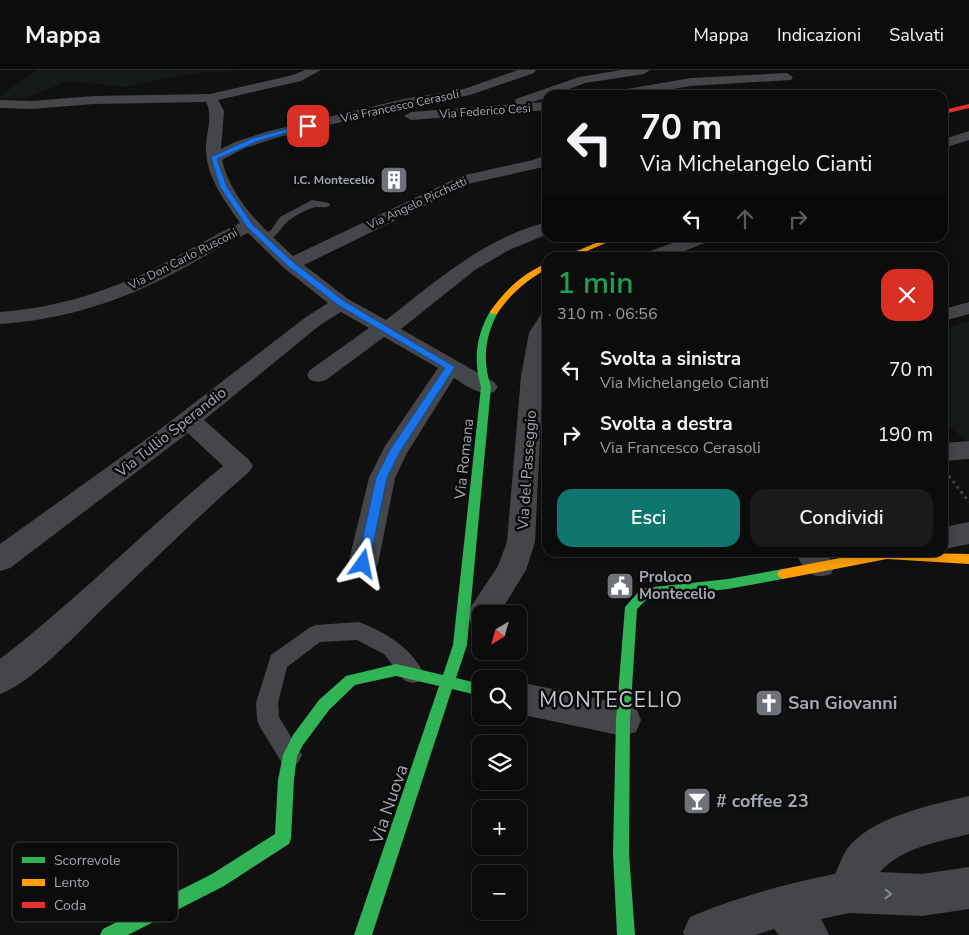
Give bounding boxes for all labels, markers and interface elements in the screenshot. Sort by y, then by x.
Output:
text: Mappa [25,19,101,51]
text: Mappa [693,23,749,47]
text: Indicazioni [777,23,861,47]
text: Salvati [889,23,944,47]
street label: Via Francesco Cerasoli [338,86,461,127]
street label: Via Federico Cesi [438,100,531,122]
text: 70 m [640,104,722,151]
pin [287,105,329,147]
icon: left [557,110,622,175]
icon: arrive [294,112,322,140]
text: Via Michelangelo Cianti [640,149,872,179]
building icon: I.C. Montecelio [379,165,409,195]
place label: I.C. Montecelio [293,172,375,188]
street label: Via Angelo Picchetti [364,173,469,234]
icon: left [678,205,706,233]
icon: ahead [731,205,759,233]
icon: right [784,205,812,233]
street label: Via Don Carlo Rusconi [125,225,240,294]
text: 1 min [557,263,633,304]
button: close [881,269,933,321]
text: 310 m · 06:56 [557,303,658,325]
text: Svolta a sinistra [600,346,741,372]
icon: left [557,356,585,384]
text: 70 m [889,357,933,383]
text: Via Michelangelo Cianti [600,372,769,394]
street label: Via Tullio Sperandio [111,383,230,482]
street label: Via del Passeggio [513,410,541,531]
text: Svolta a destra [600,411,733,437]
street label: Via Romana [450,418,478,501]
icon: right [557,421,585,449]
text: 190 m [878,422,933,448]
text: Via Francesco Cerasoli [600,437,761,459]
button: Esci [557,489,740,547]
button: Condividi [750,489,933,547]
position arrow [336,537,388,589]
place label: Proloco Montecelio [639,567,716,604]
public building icon: Proloco Montecelio [605,571,635,601]
north arrow [472,605,528,660]
map controls [472,605,527,920]
button: search [472,670,527,725]
district label: MONTECELIO [539,686,683,714]
church icon: San Giovanni [754,688,784,718]
place label: San Giovanni [788,691,897,715]
button: layers [472,735,527,790]
street label: Via Nuova [364,761,414,848]
bar icon: # coffee 23 [682,786,712,816]
place label: # coffee 23 [716,789,809,813]
button: + [472,800,527,855]
legend [12,842,178,922]
text: Scorrevole [54,851,120,870]
button: − [472,865,527,920]
text: Lento [54,873,90,892]
one-way arrow [885,888,893,899]
text: Coda [54,896,86,915]

